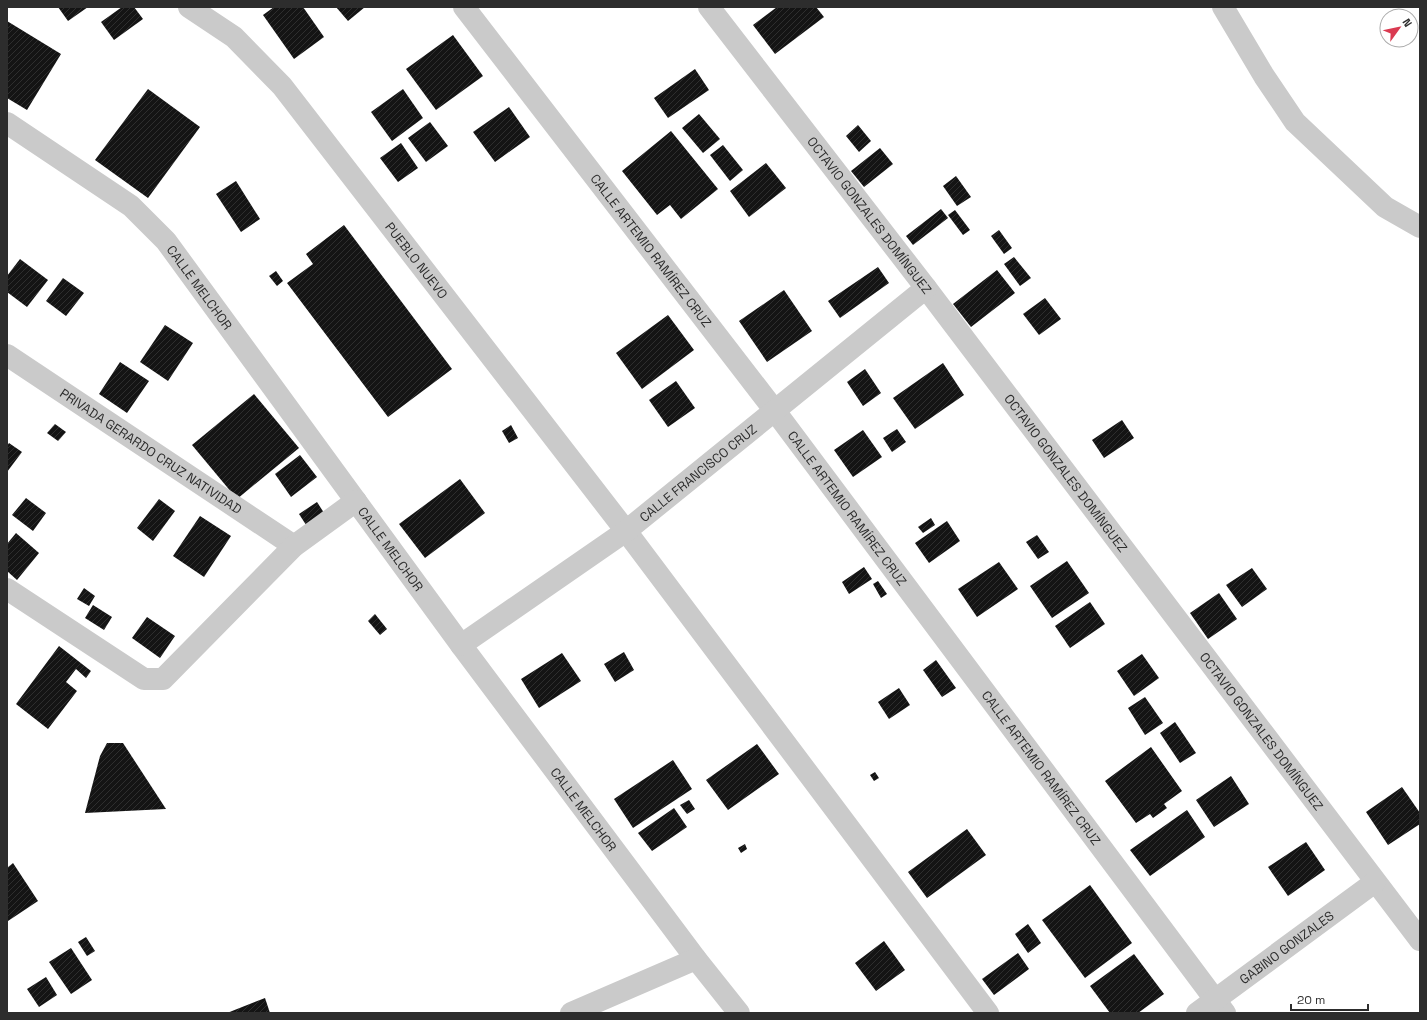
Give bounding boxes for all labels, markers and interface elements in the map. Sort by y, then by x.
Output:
north arrow [1379,8,1419,48]
text: N [1400,16,1415,29]
street label: OCTAVIO GONZALES DOMÍNGUEZ [804,133,936,297]
street label: CALLE ARTEMIO RAMÍREZ CRUZ [587,170,716,330]
street label: PUEBLO NUEVO [382,219,452,302]
street label: CALLE MELCHOR [163,242,236,333]
street label: PRIVADA GERARDO CRUZ NATIVIDAD [57,384,245,518]
street label: OCTAVIO GONZALES DOMÍNGUEZ [1001,390,1132,555]
street label: CALLE FRANCISCO CRUZ [636,420,760,525]
street label: CALLE ARTEMIO RAMÍREZ CRUZ [784,427,911,589]
street label: CALLE MELCHOR [354,503,427,595]
street label: OCTAVIO GONZALES DOMÍNGUEZ [1196,649,1327,814]
street label: CALLE ARTEMIO RAMÍREZ CRUZ [978,687,1105,848]
street label: CALLE MELCHOR [547,764,621,855]
street label: GABINO GONZALES [1236,907,1337,988]
scale bar [1291,986,1368,1012]
text: 20 m [1297,992,1325,1008]

